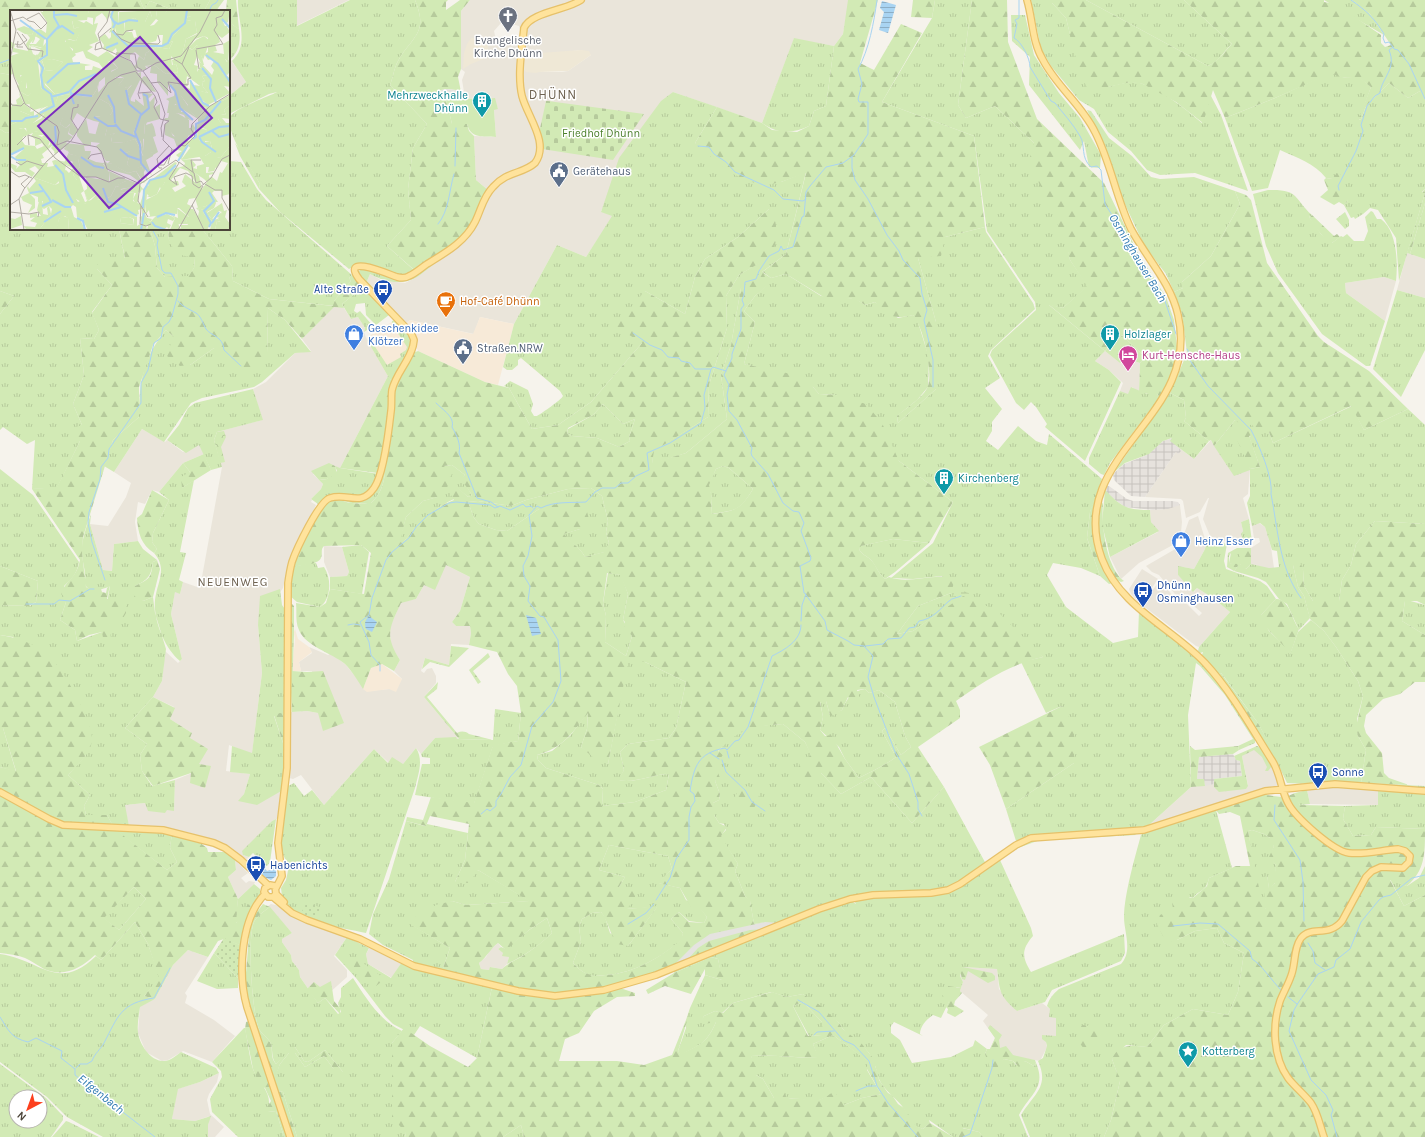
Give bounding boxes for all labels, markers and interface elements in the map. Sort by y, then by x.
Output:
church icon: Evangelische Kirche Dhünn [497,5,519,33]
inset map [10,10,230,230]
place label: Evangelische Kirche Dhünn [474,34,542,60]
district label: DHÜNN [529,86,577,102]
place label: Mehrzweckhalle Dhünn [387,89,468,115]
building icon: Mehrzweckhalle Dhünn [471,90,493,118]
park label: Friedhof Dhünn [562,127,640,140]
public building icon: Gerätehaus [548,160,570,188]
place label: Gerätehaus [573,165,631,178]
water label: Osminghauser Bach [1106,211,1170,305]
bus stop icon: Alte Straße [372,278,394,306]
place label: Alte Straße [314,283,369,296]
cafe icon: Hof-Café Dhünn [435,290,457,318]
place label: Hof-Café Dhünn [460,295,540,308]
place label: Geschenkidee Klötzer [368,322,439,348]
shop icon: Geschenkidee Klötzer [343,323,365,351]
building icon: Holzlager [1099,323,1121,351]
place label: Holzlager [1124,328,1171,341]
public building icon: Straßen.NRW [452,337,474,365]
place label: Straßen.NRW [477,342,543,355]
hotel icon: Kurt-Hensche-Haus [1117,344,1139,372]
place label: Kurt-Hensche-Haus [1142,349,1241,362]
building icon: Kirchenberg [933,467,955,495]
place label: Kirchenberg [958,472,1020,485]
shop icon: Heinz Esser [1170,530,1192,558]
place label: Heinz Esser [1195,535,1253,548]
district label: NEUENWEG [198,575,268,589]
place label: Dhünn Osminghausen [1157,579,1234,605]
bus stop icon: Dhünn Osminghausen [1132,580,1154,608]
bus stop icon: Sonne [1307,761,1329,789]
place label: Sonne [1332,766,1364,779]
bus stop icon: Habenichts [245,854,267,882]
place label: Habenichts [270,859,328,872]
place icon: Kotterberg [1177,1040,1199,1068]
place label: Kotterberg [1202,1045,1256,1058]
water label: Eifgenbach [75,1071,127,1117]
north arrow [8,1089,48,1129]
text: N [15,1109,29,1124]

